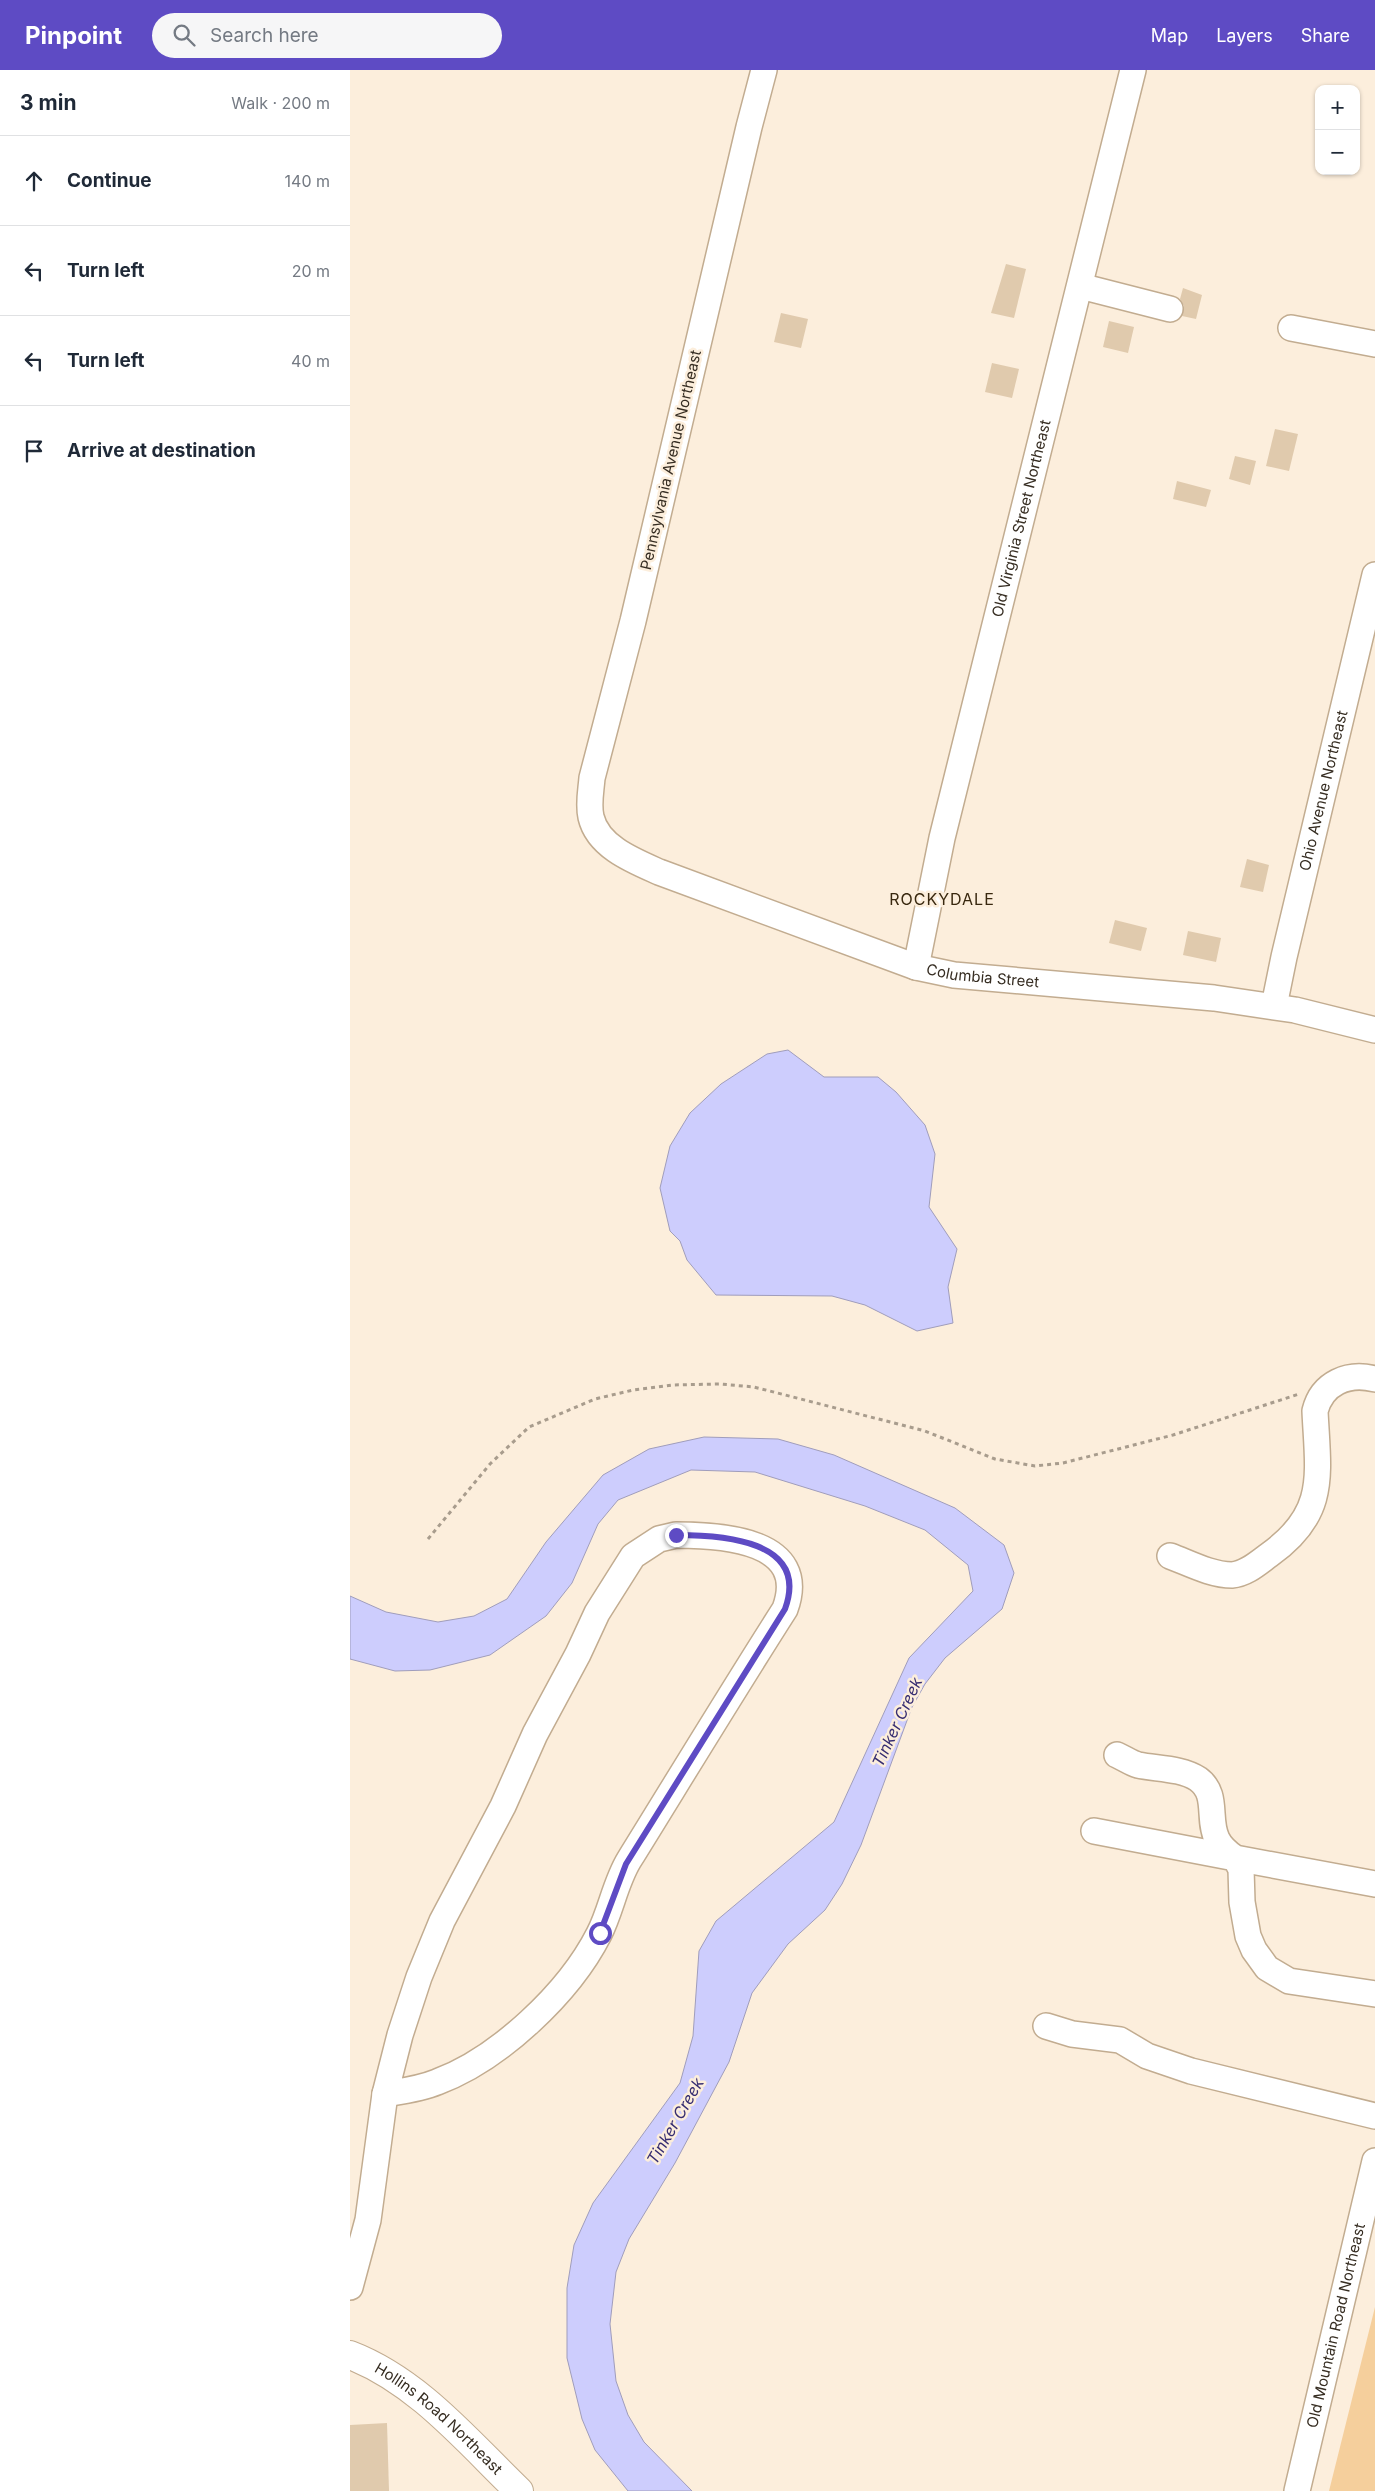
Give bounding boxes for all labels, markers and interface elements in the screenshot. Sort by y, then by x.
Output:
search box [152,13,502,58]
text: Pinpoint [25,21,122,50]
icon: search [170,21,198,49]
text: Search here [210,24,319,47]
text: Map [1151,25,1188,46]
text: Layers [1216,25,1273,46]
text: Share [1301,25,1350,46]
map controls [1315,85,1360,175]
button: + [1315,85,1360,130]
text: 3 min [20,90,76,115]
text: Walk · 200 m [231,93,330,113]
button: − [1315,130,1360,175]
icon: ahead [20,167,48,195]
text: Continue [67,169,152,192]
text: 140 m [285,171,330,191]
icon: left [20,257,48,285]
text: Turn left [67,259,145,282]
text: 20 m [292,261,330,281]
icon: left [20,347,48,375]
street label: Pennsylvania Avenue Northeast [636,348,705,572]
text: Turn left [67,349,145,372]
text: 40 m [291,351,330,371]
street label: Old Virginia Street Northeast [987,417,1055,619]
icon: arrive [20,437,48,465]
text: Arrive at destination [67,439,256,462]
street label: Ohio Avenue Northeast [1295,708,1351,873]
district label: ROCKYDALE [889,889,995,909]
street label: Columbia Street [925,959,1040,991]
route end [665,1524,688,1547]
water label: Tinker Creek [868,1674,927,1770]
route start [589,1922,612,1945]
water label: Tinker Creek [642,2074,708,2168]
street label: Old Mountain Road Northeast [1302,2221,1369,2430]
street label: Hollins Road Northeast [372,2358,507,2478]

